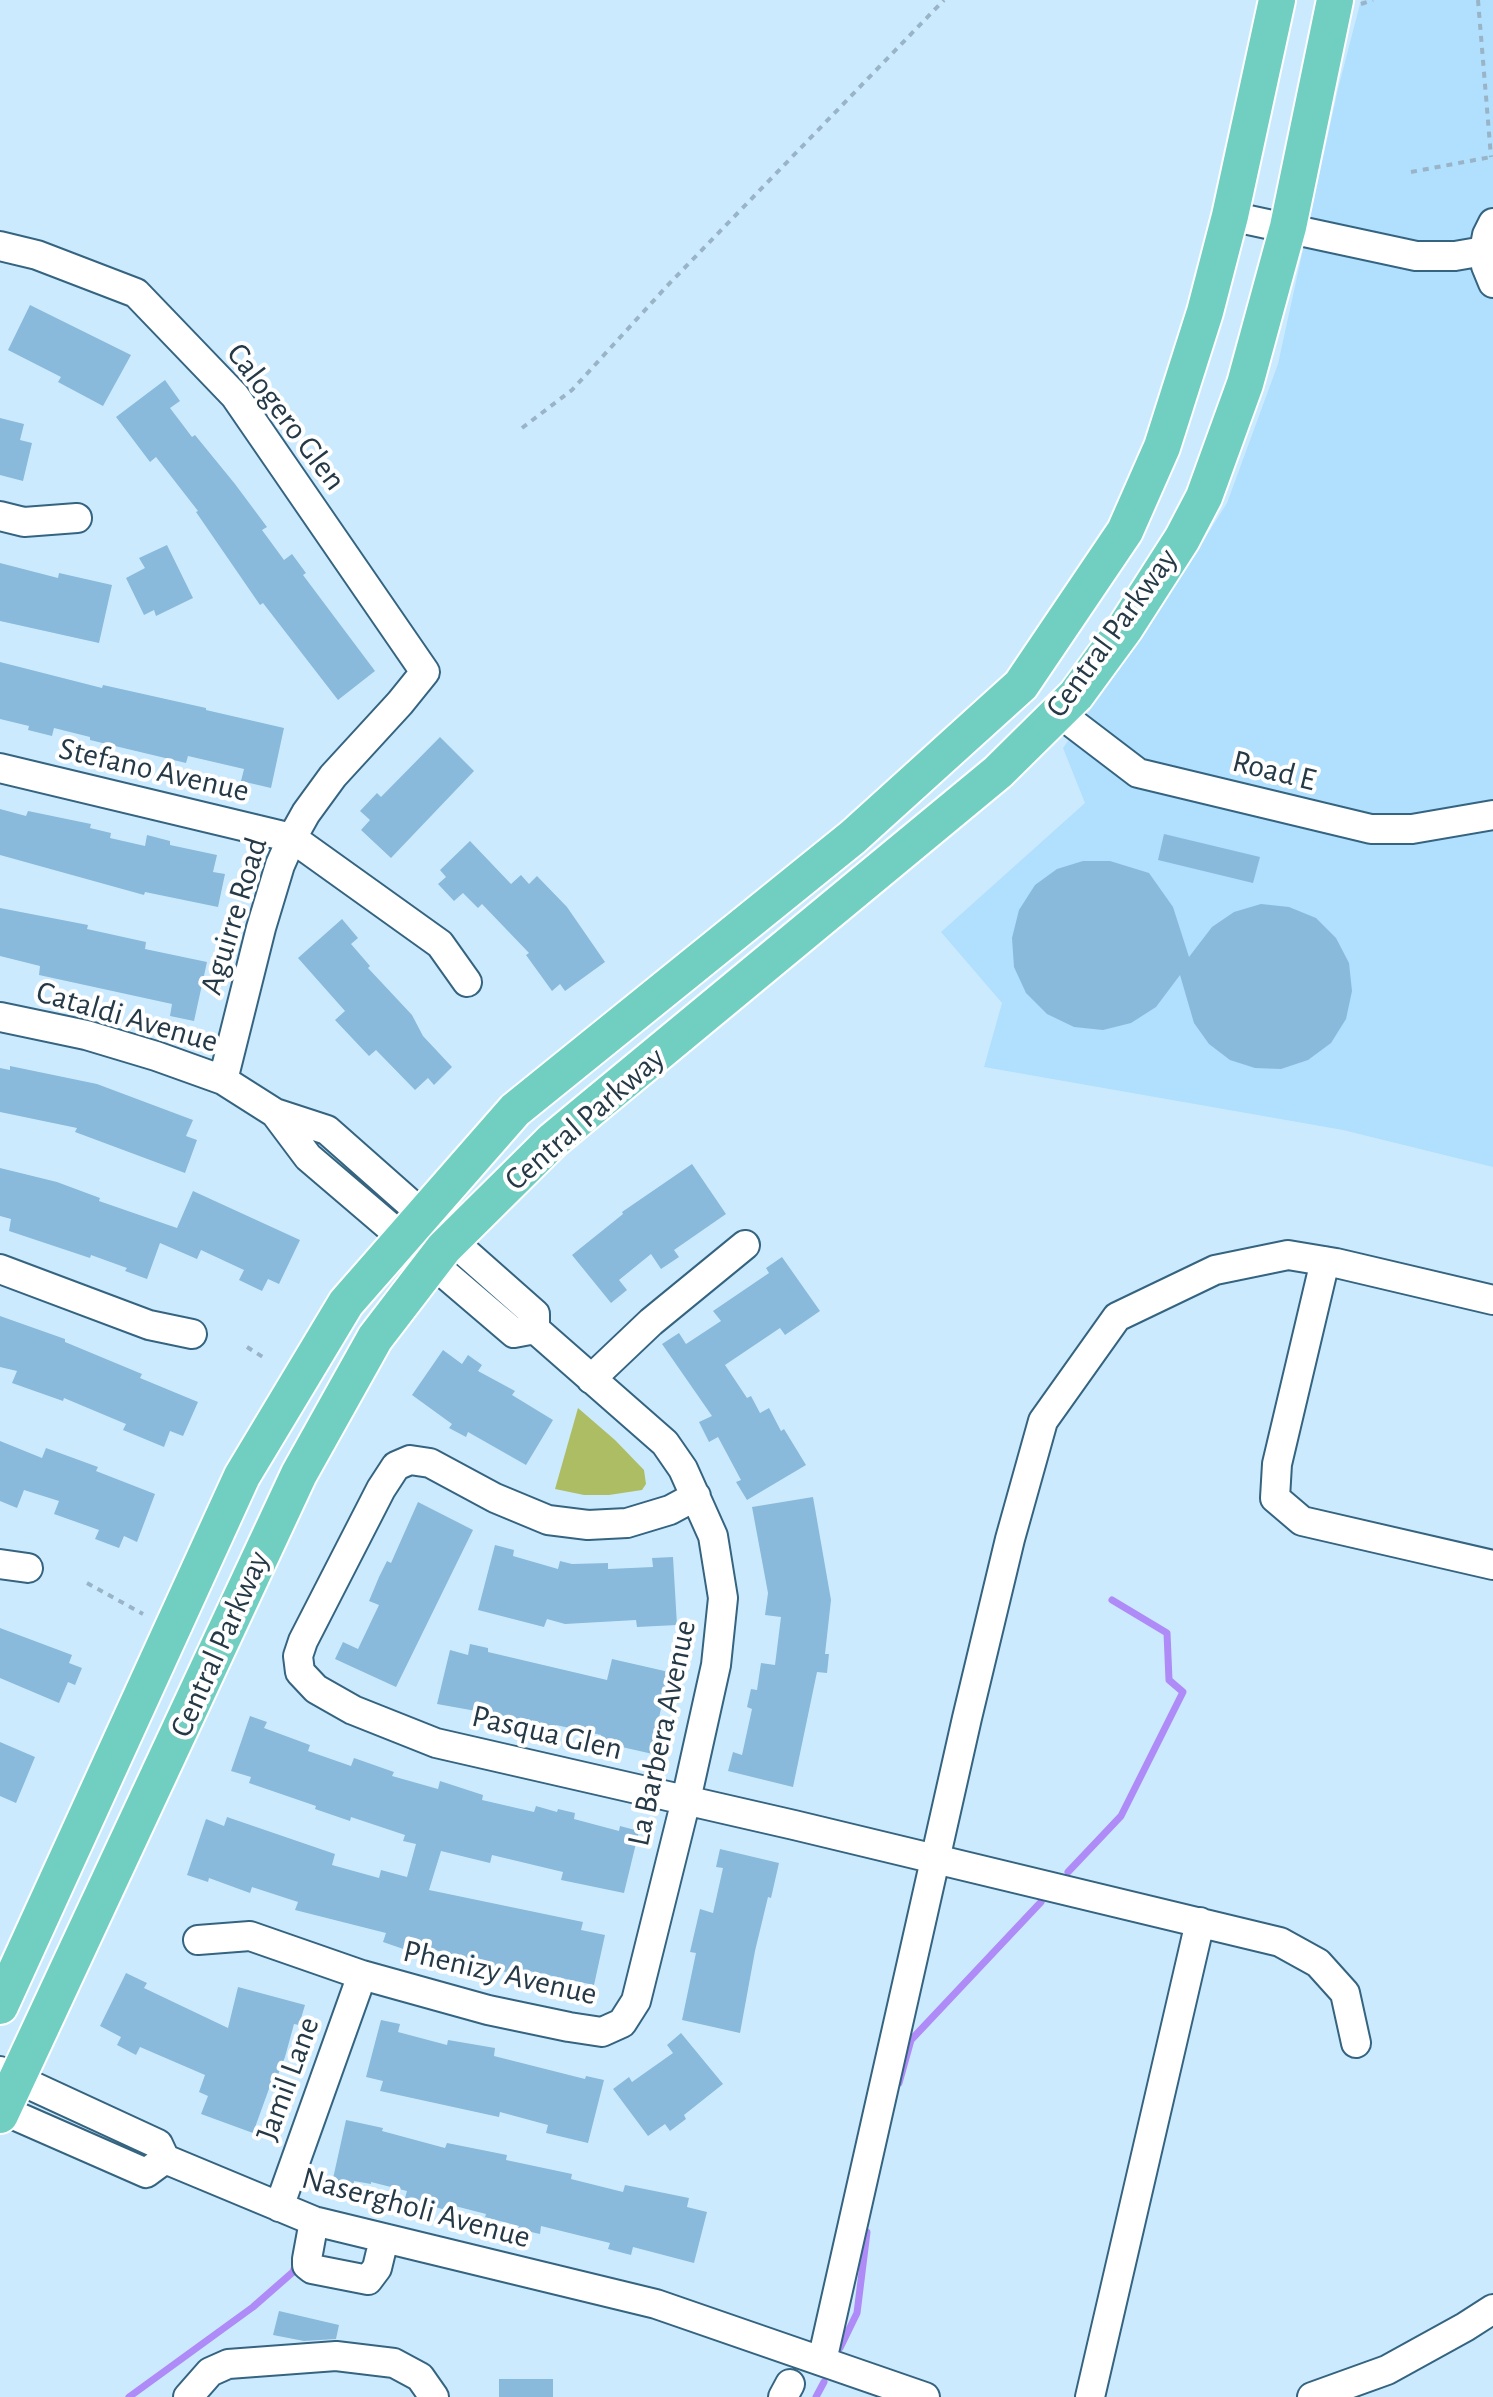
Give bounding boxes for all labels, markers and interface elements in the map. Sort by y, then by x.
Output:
street label: Calogero Glen [218,336,354,498]
street label: Central Parkway [1038,541,1186,725]
street label: Stefano Avenue [55,729,253,811]
street label: Road E [1228,742,1320,800]
street label: Aguirre Road [192,833,276,999]
street label: Cataldi Avenue [32,973,222,1061]
street label: Central Parkway [497,1039,673,1199]
street label: Central Parkway [162,1545,278,1743]
street label: La Barbera Avenue [619,1617,705,1849]
street label: Pasqua Glen [468,1697,626,1769]
street label: Phenizy Avenue [399,1932,601,2014]
street label: Jamil Lane [248,2012,328,2146]
street label: Nasergholi Avenue [297,2159,535,2257]

